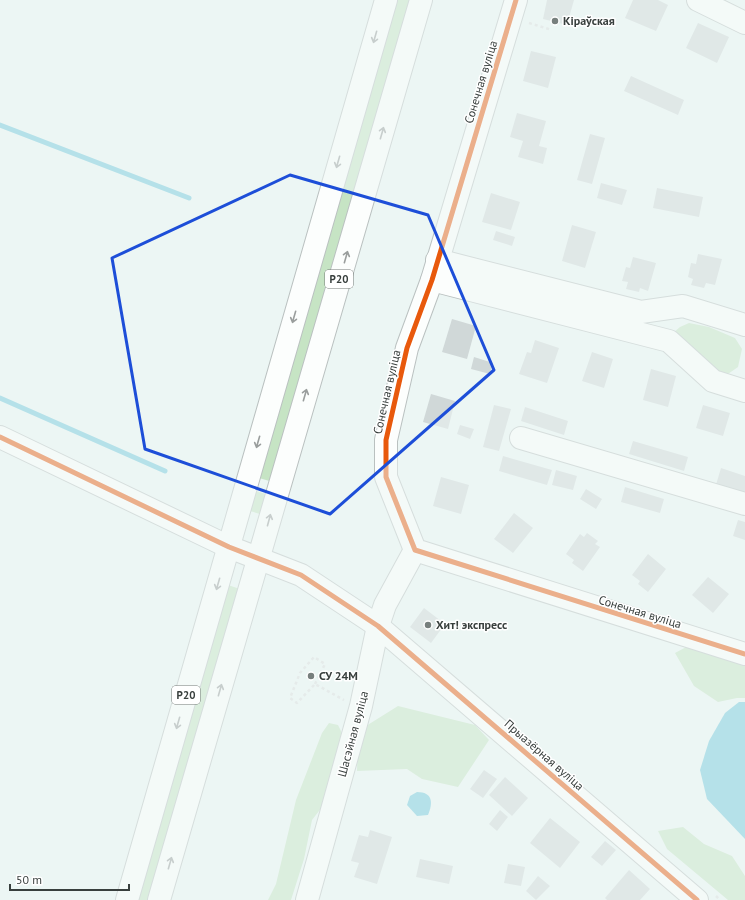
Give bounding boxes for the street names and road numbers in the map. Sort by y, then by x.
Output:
street label: Сонечная вуліца [461,39,500,125]
road number: Р20 [325,270,353,288]
street label: Сонечная вуліца [370,348,403,435]
street label: Сонечная вуліца [597,592,683,631]
road number: Р20 [172,686,200,704]
street label: Шасэйная вуліца [334,689,371,779]
street label: Прыазёрная вуліца [501,716,587,793]

